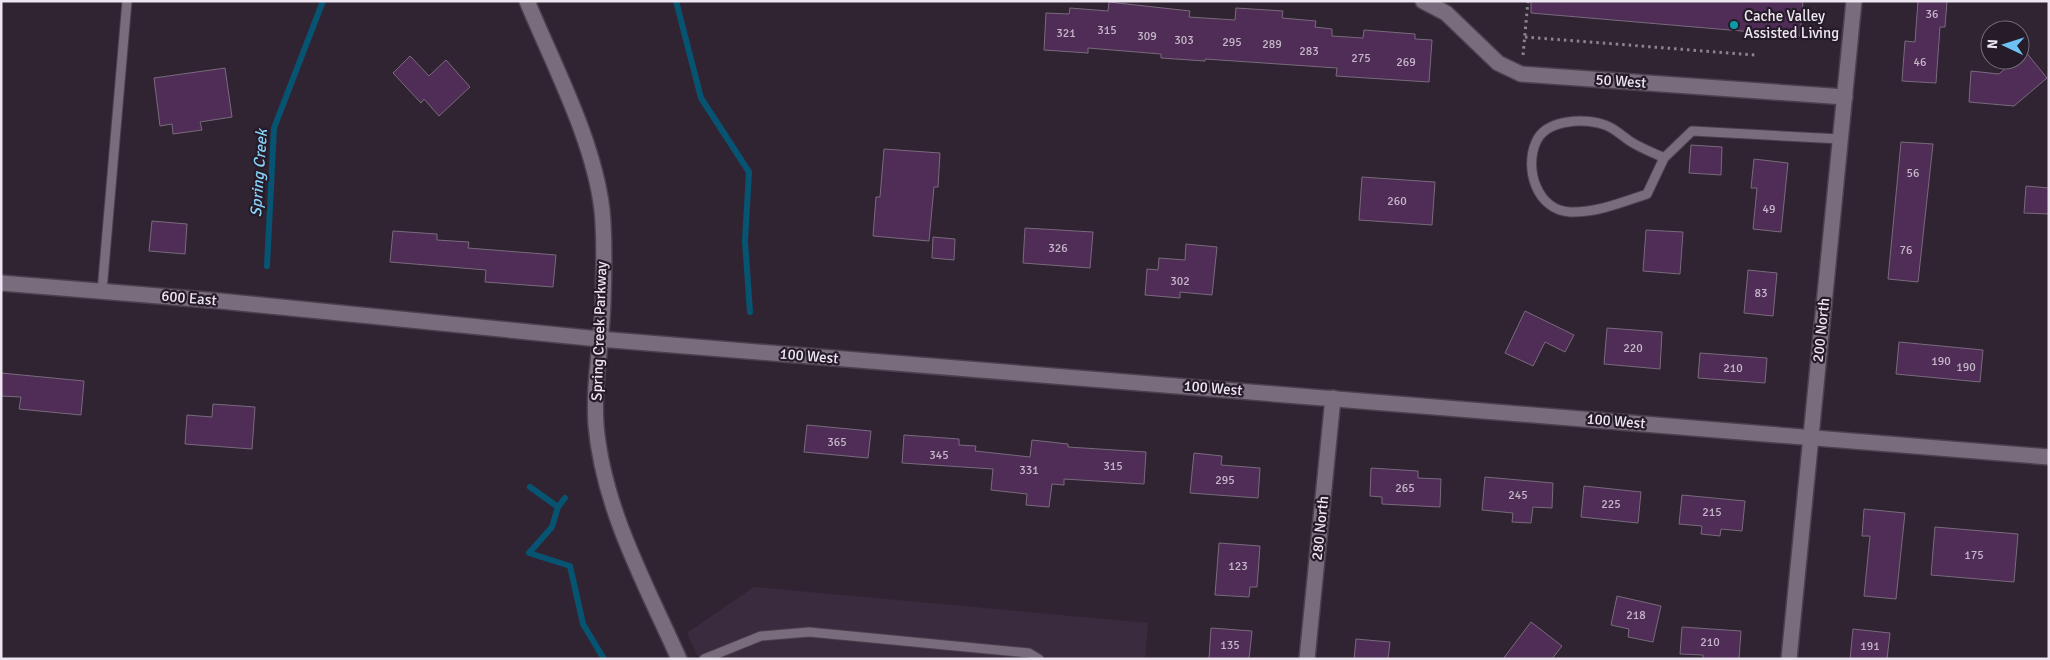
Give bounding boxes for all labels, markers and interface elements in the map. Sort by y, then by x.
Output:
place label: Cache Valley Assisted Living [1744,7,1839,42]
house number: 36 [1926,7,1938,22]
marker: Cache Valley Assisted Living [1728,19,1740,31]
north arrow [1980,20,2030,70]
house number: 315 [1097,23,1117,38]
house number: 321 [1056,26,1076,41]
house number: 309 [1137,29,1157,44]
house number: 303 [1174,33,1194,48]
house number: 295 [1222,35,1242,50]
house number: 289 [1262,37,1282,52]
text: N [1984,39,2001,50]
house number: 283 [1299,44,1319,59]
house number: 275 [1351,51,1371,66]
house number: 269 [1396,55,1416,70]
house number: 46 [1914,55,1926,70]
street label: 50 West [1595,70,1647,92]
water label: Spring Creek [246,127,272,218]
house number: 56 [1907,166,1919,181]
house number: 260 [1387,194,1407,209]
house number: 49 [1763,202,1775,217]
house number: 326 [1048,241,1068,256]
house number: 76 [1900,243,1912,258]
street label: Spring Creek Parkway [588,261,610,401]
house number: 302 [1170,274,1190,289]
house number: 83 [1755,286,1767,301]
street label: 600 East [161,287,217,309]
street label: 200 North [1809,297,1833,363]
house number: 220 [1623,341,1643,356]
street label: 100 West [779,344,839,368]
house number: 190 [1931,354,1951,369]
house number: 190 [1956,360,1976,375]
house number: 210 [1723,361,1743,376]
street label: 100 West [1183,376,1243,400]
street label: 100 West [1586,409,1646,433]
house number: 365 [827,435,847,450]
house number: 345 [929,448,949,463]
house number: 315 [1103,459,1123,474]
house number: 331 [1019,463,1039,478]
house number: 295 [1215,473,1235,488]
house number: 265 [1395,481,1415,496]
house number: 245 [1508,488,1528,503]
street label: 280 North [1308,495,1332,561]
house number: 225 [1601,497,1621,512]
house number: 215 [1702,505,1722,520]
house number: 175 [1964,548,1984,563]
house number: 123 [1228,559,1248,574]
house number: 218 [1626,608,1646,623]
house number: 210 [1700,635,1720,650]
house number: 135 [1220,638,1240,653]
house number: 191 [1860,639,1880,654]

